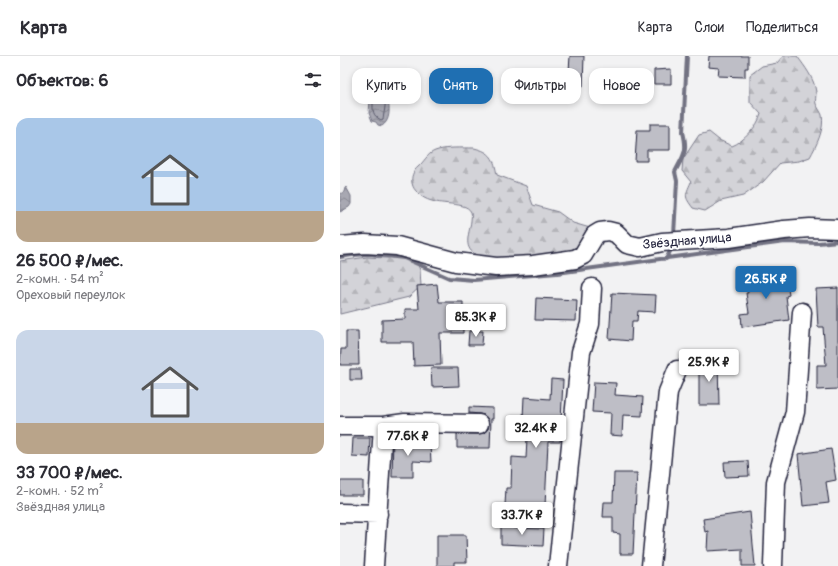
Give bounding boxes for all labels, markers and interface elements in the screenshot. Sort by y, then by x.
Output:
text: Карта [20,16,67,40]
text: Карта [638,19,672,36]
text: Слои [694,19,724,36]
text: Поделиться [746,19,818,36]
chip: Купить [352,68,421,104]
chip: Снять [429,68,493,104]
chip: Фильтры [501,68,581,104]
chip: Новое [589,68,654,104]
icon: filters [302,69,324,91]
text: Объектов: 6 [16,70,108,91]
icon: home [134,144,206,216]
street label: Звёздная улица [642,229,732,253]
text: 26 500 ₽/мес. [16,250,123,271]
pin: 26.5K ₽ [729,266,803,300]
text: 2-комн. · 54 m² [16,271,104,287]
text: 26.5K ₽ [744,271,788,287]
text: Ореховый переулок [16,287,126,303]
pin: 85.3K ₽ [439,304,513,338]
text: 85.3K ₽ [455,309,497,325]
pin: 25.9K ₽ [672,349,746,383]
text: 25.9K ₽ [688,354,730,370]
icon: home [134,356,206,428]
pin: 32.4K ₽ [499,415,573,449]
text: 32.4K ₽ [514,420,558,436]
pin: 77.6K ₽ [371,423,445,457]
text: 77.6K ₽ [387,428,429,444]
text: 33 700 ₽/мес. [16,462,123,483]
text: 2-комн. · 52 m² [16,483,103,499]
text: Звёздная улица [16,499,105,515]
pin: 33.7K ₽ [485,502,559,536]
text: 33.7K ₽ [501,507,543,523]

